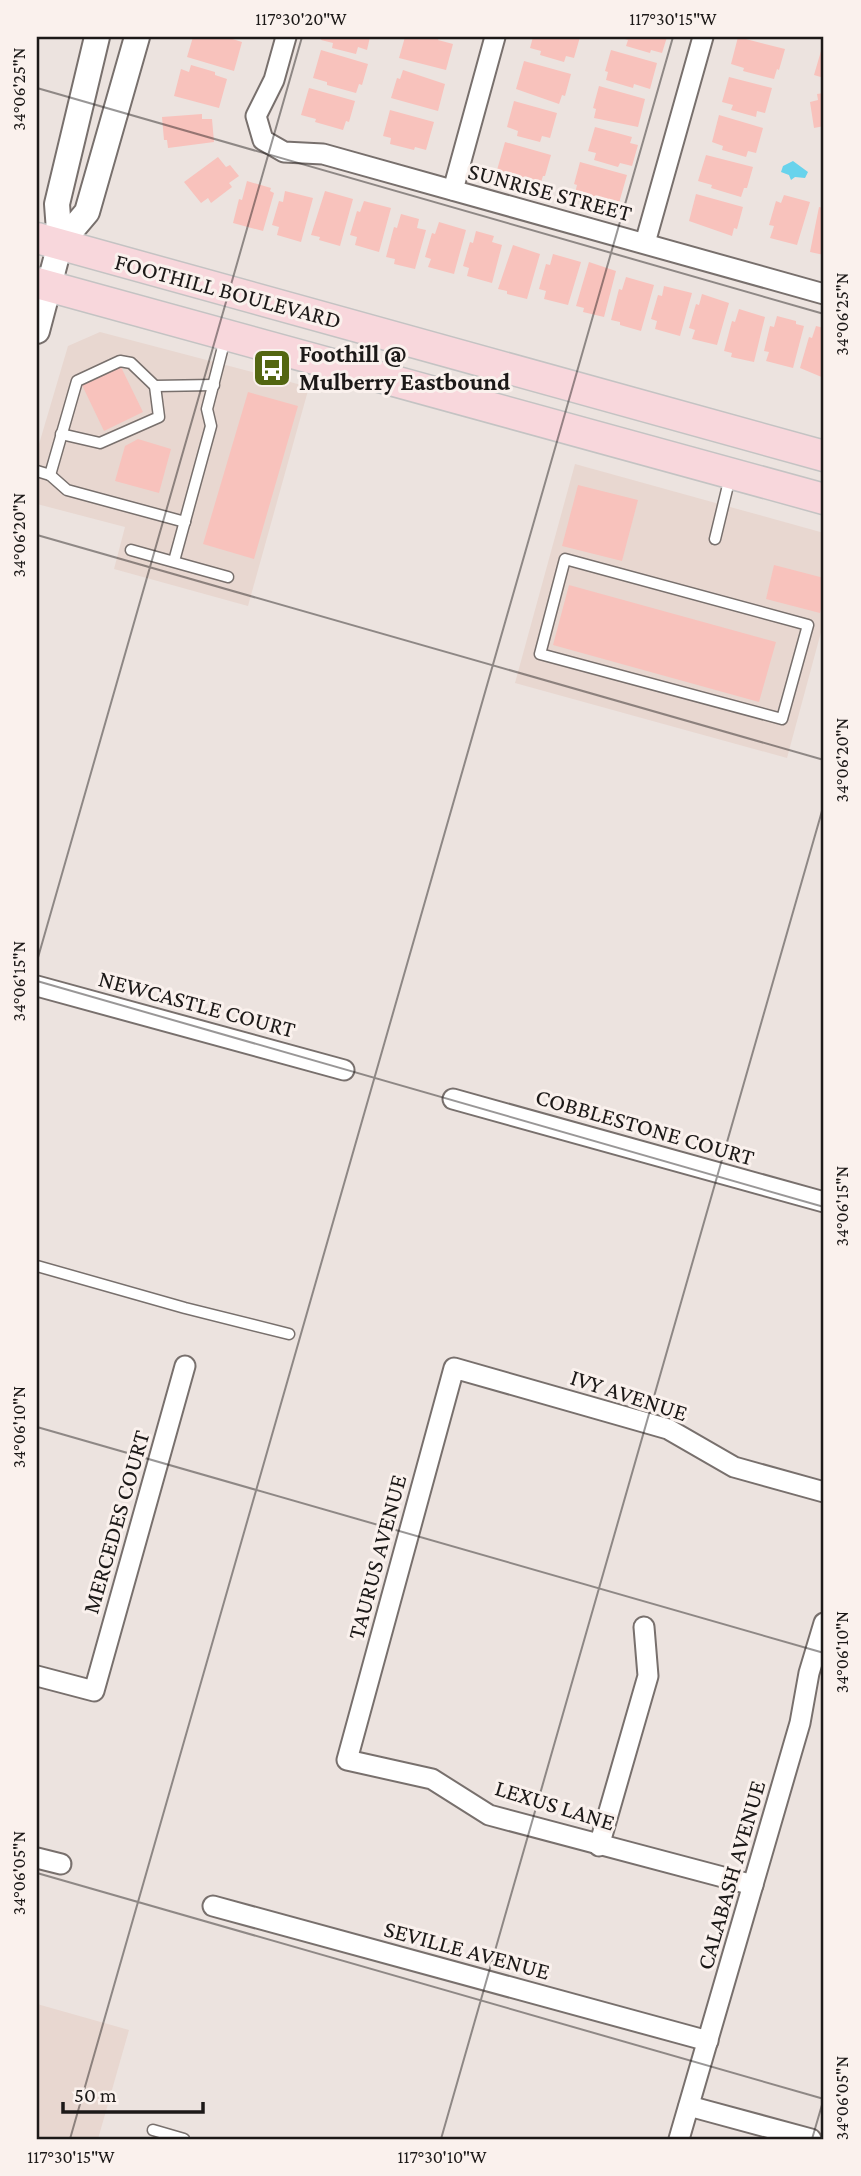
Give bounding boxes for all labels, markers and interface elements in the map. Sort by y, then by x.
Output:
text: 117°30'20"W [255,9,347,29]
text: 117°30'15"W [629,9,717,29]
text: 34°06'25"N [9,47,29,131]
street label: SUNRISE STREET [465,157,635,226]
street label: FOOTHILL BOULEVARD [112,247,344,334]
text: 34°06'25"N [832,272,852,356]
place label: Foothill @ Mulberry Eastbound [299,340,510,395]
bus stop icon: Foothill @ Mulberry Eastbound [251,347,293,389]
text: 34°06'20"N [9,492,29,577]
text: 34°06'20"N [832,717,852,802]
text: 34°06'15"N [9,940,29,1021]
street label: NEWCASTLE COURT [96,964,299,1043]
street label: COBBLESTONE COURT [533,1082,758,1171]
text: 34°06'15"N [832,1165,852,1246]
street label: IVY AVENUE [567,1363,691,1426]
text: 34°06'10"N [9,1386,29,1468]
street label: MERCEDES COURT [76,1427,155,1617]
street label: TAURUS AVENUE [342,1471,412,1642]
text: 34°06'10"N [832,1611,852,1693]
street label: LEXUS LANE [492,1773,618,1836]
street label: CALABASH AVENUE [691,1777,770,1973]
text: 34°06'05"N [9,1831,29,1915]
street label: SEVILLE AVENUE [381,1914,553,1985]
text: 34°06'05"N [832,2056,852,2140]
scale bar [63,2071,203,2115]
text: 50 m [74,2083,117,2107]
text: 117°30'15"W [27,2147,115,2167]
text: 117°30'10"W [398,2147,487,2167]

